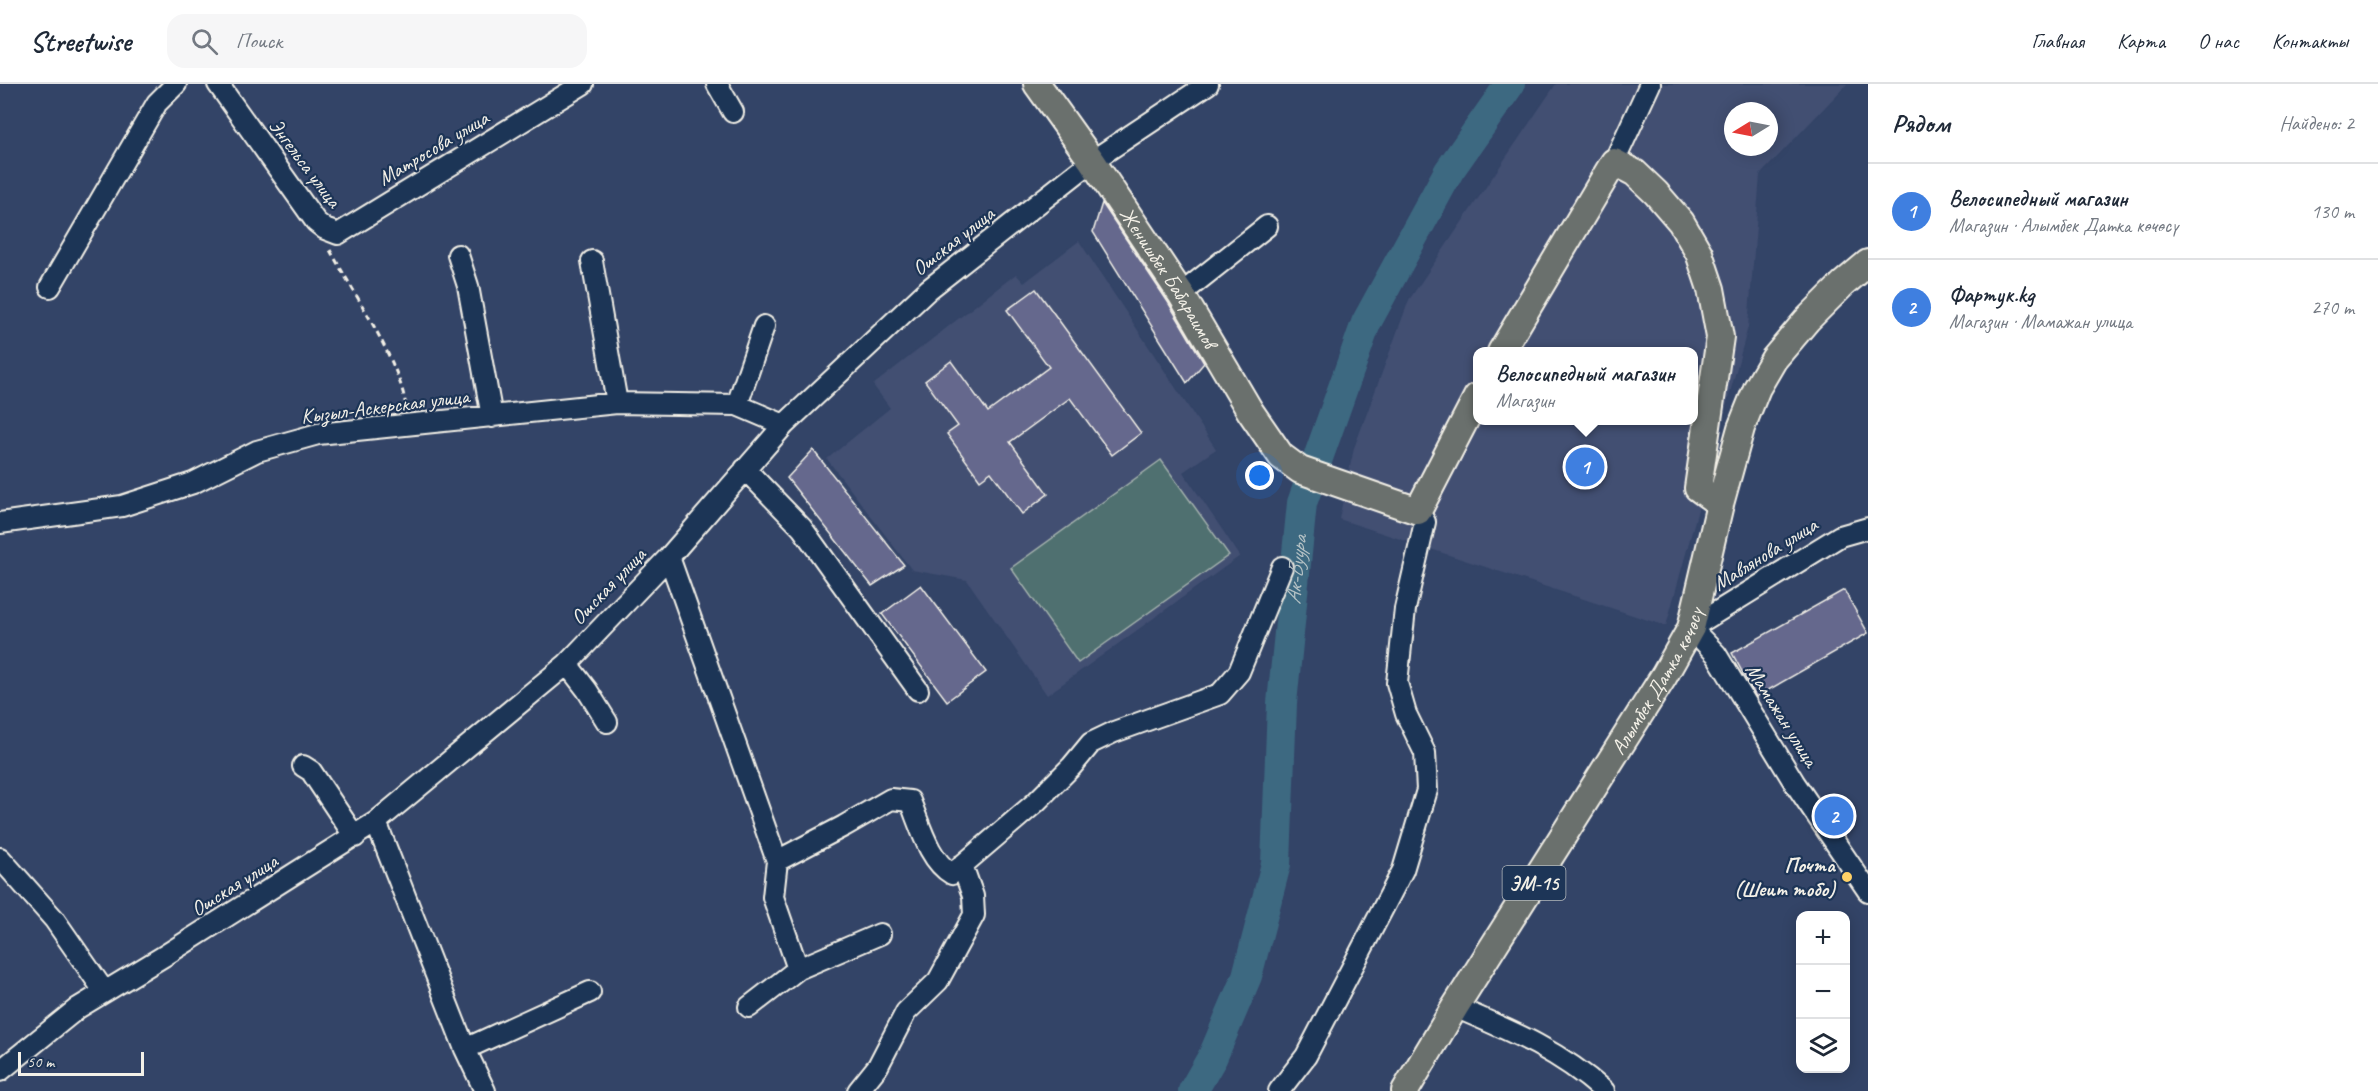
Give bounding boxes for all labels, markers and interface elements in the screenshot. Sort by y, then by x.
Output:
search box [167,14,587,68]
text: Streetwise [30,24,131,59]
icon: search [188,25,221,58]
text: Поиск [236,27,282,55]
text: Главная [2031,28,2084,54]
text: Карта [2117,28,2165,54]
text: О нас [2198,28,2239,54]
text: Контакты [2272,28,2348,54]
north arrow [1724,102,1778,156]
street label: Матросова улица [373,104,495,191]
text: Рядом [1892,107,1950,140]
text: Найдено: 2 [2279,111,2354,136]
street label: Энгельса улица [263,113,348,214]
text: Велосипедный магазин [1949,185,2128,213]
text: 1 [1907,199,1916,224]
text: 130 m [2311,199,2354,224]
street label: Ошская улица [907,200,1001,281]
street label: Женишбек Бабараимов [1114,202,1225,356]
text: Магазин · Алымбек Датка көчөсү [1949,213,2178,238]
text: Фартук.kg [1949,281,2034,309]
text: 2 [1907,295,1916,320]
text: 270 m [2311,295,2354,320]
text: Магазин · Мамажан улица [1949,309,2132,334]
popup [1473,347,1698,425]
text: Велосипедный магазин [1496,360,1675,388]
street label: Кызыл-Аскерская улица [299,382,473,430]
text: Магазин [1496,388,1554,413]
pin: 1 [1566,444,1604,490]
your location [1245,461,1274,490]
street label: Мавлянова улица [1708,511,1824,596]
water label: Ак-Буура [1279,531,1314,606]
street label: Ошская улица [565,541,652,630]
street label: Алымбек Датка көчөсү [1605,603,1709,759]
street label: Мамажан улица [1740,658,1825,774]
pin: 2 [1814,794,1854,838]
street label: Ошская улица [186,847,284,922]
place label: Почта (Шеит тобо) [1734,852,1837,902]
road number: ЭМ-15 [1502,866,1565,900]
marker: Почта (Шеит тобо) [1840,870,1854,884]
map controls [1796,911,1850,1073]
button: + [1796,911,1850,965]
button: − [1796,965,1850,1019]
button: layers [1796,1019,1850,1073]
scale bar [18,1049,144,1076]
text: 50 m [27,1052,54,1072]

